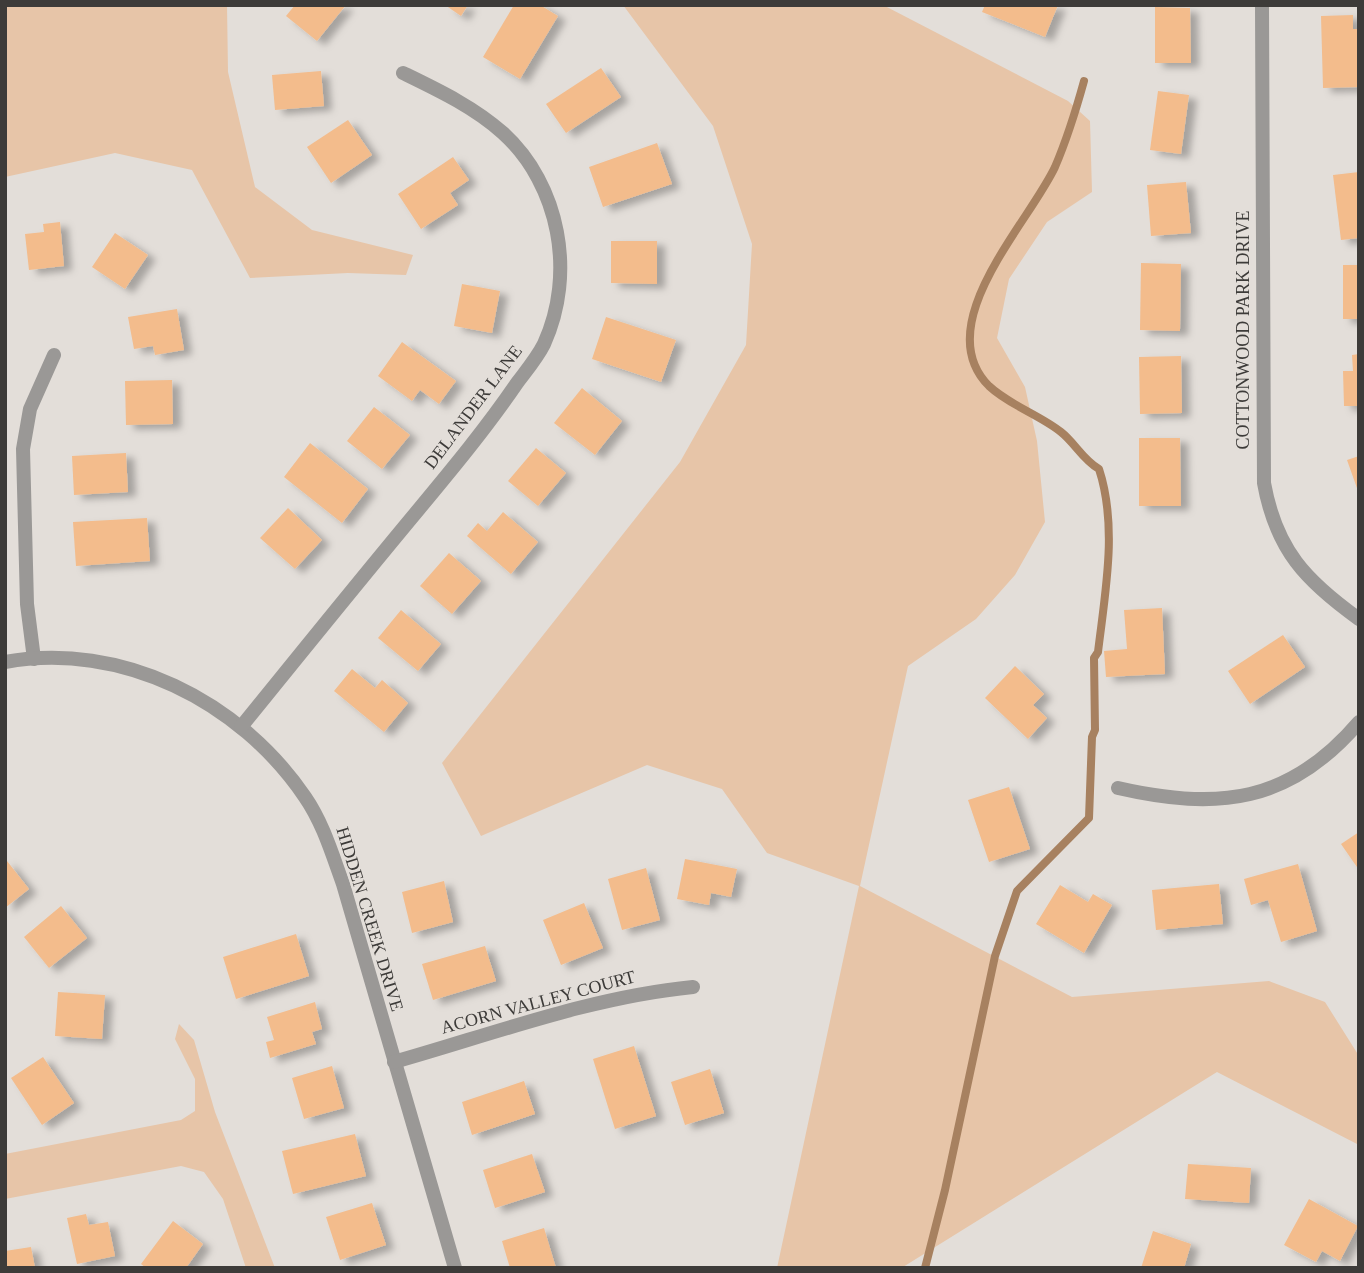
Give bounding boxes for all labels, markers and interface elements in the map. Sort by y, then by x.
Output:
street label: COTTONWOOD PARK DRIVE [1233,210,1253,450]
street label: DELANDER LANE [420,341,526,473]
street label: HIDDEN CREEK DRIVE [332,824,408,1014]
street label: ACORN VALLEY COURT [439,966,637,1038]

